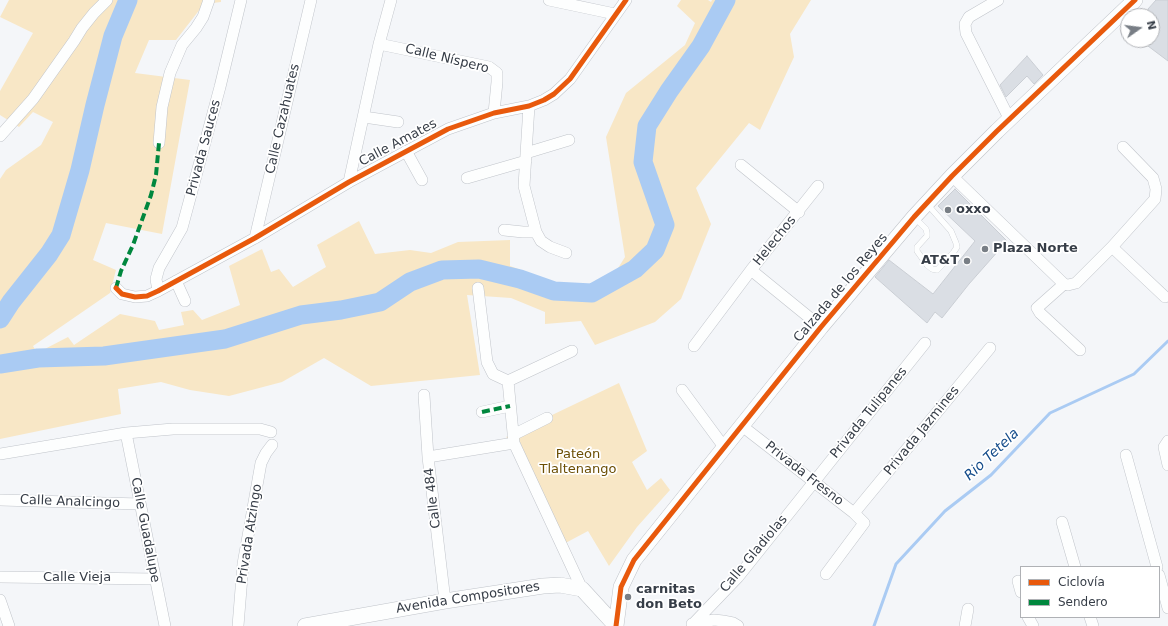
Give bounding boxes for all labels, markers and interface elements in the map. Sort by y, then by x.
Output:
north arrow [1120,8,1160,48]
text: N [1144,19,1159,31]
street label: Calle Níspero [404,41,490,77]
street label: Calle Cazahuates [263,62,303,176]
street label: Privada Sauces [184,98,224,198]
street label: Calle Amates [356,116,440,170]
place label: oxxo [956,202,991,218]
marker: oxxo [943,205,953,215]
street label: Helechos [750,213,800,269]
street label: Calzada de los Reyes [791,230,891,346]
place label: Plaza Norte [993,241,1078,257]
marker: Plaza Norte [980,244,990,254]
place label: AT&T [921,253,959,269]
marker: AT&T [962,256,972,266]
street label: Privada Tulipanes [827,364,911,462]
street label: Privada Jazmines [881,383,963,479]
water label: Rio Tetela [961,425,1023,485]
street label: Privada Fresno [762,439,846,509]
park label: Pateón Tlaltenango [540,447,616,478]
street label: Calle 484 [422,467,444,529]
street label: Calle Guadalupe [127,476,163,584]
street label: Privada Atzingo [234,483,266,585]
street label: Calle Analcingo [20,492,120,512]
street label: Calle Gladiolas [717,512,791,596]
legend [1020,566,1160,618]
street label: Calle Vieja [43,570,111,586]
text: Ciclovía [1058,575,1105,589]
street label: Avenida Compositores [395,579,541,617]
place label: carnitas don Beto [636,582,702,613]
marker: carnitas don Beto [623,592,633,602]
text: Sendero [1058,595,1108,609]

